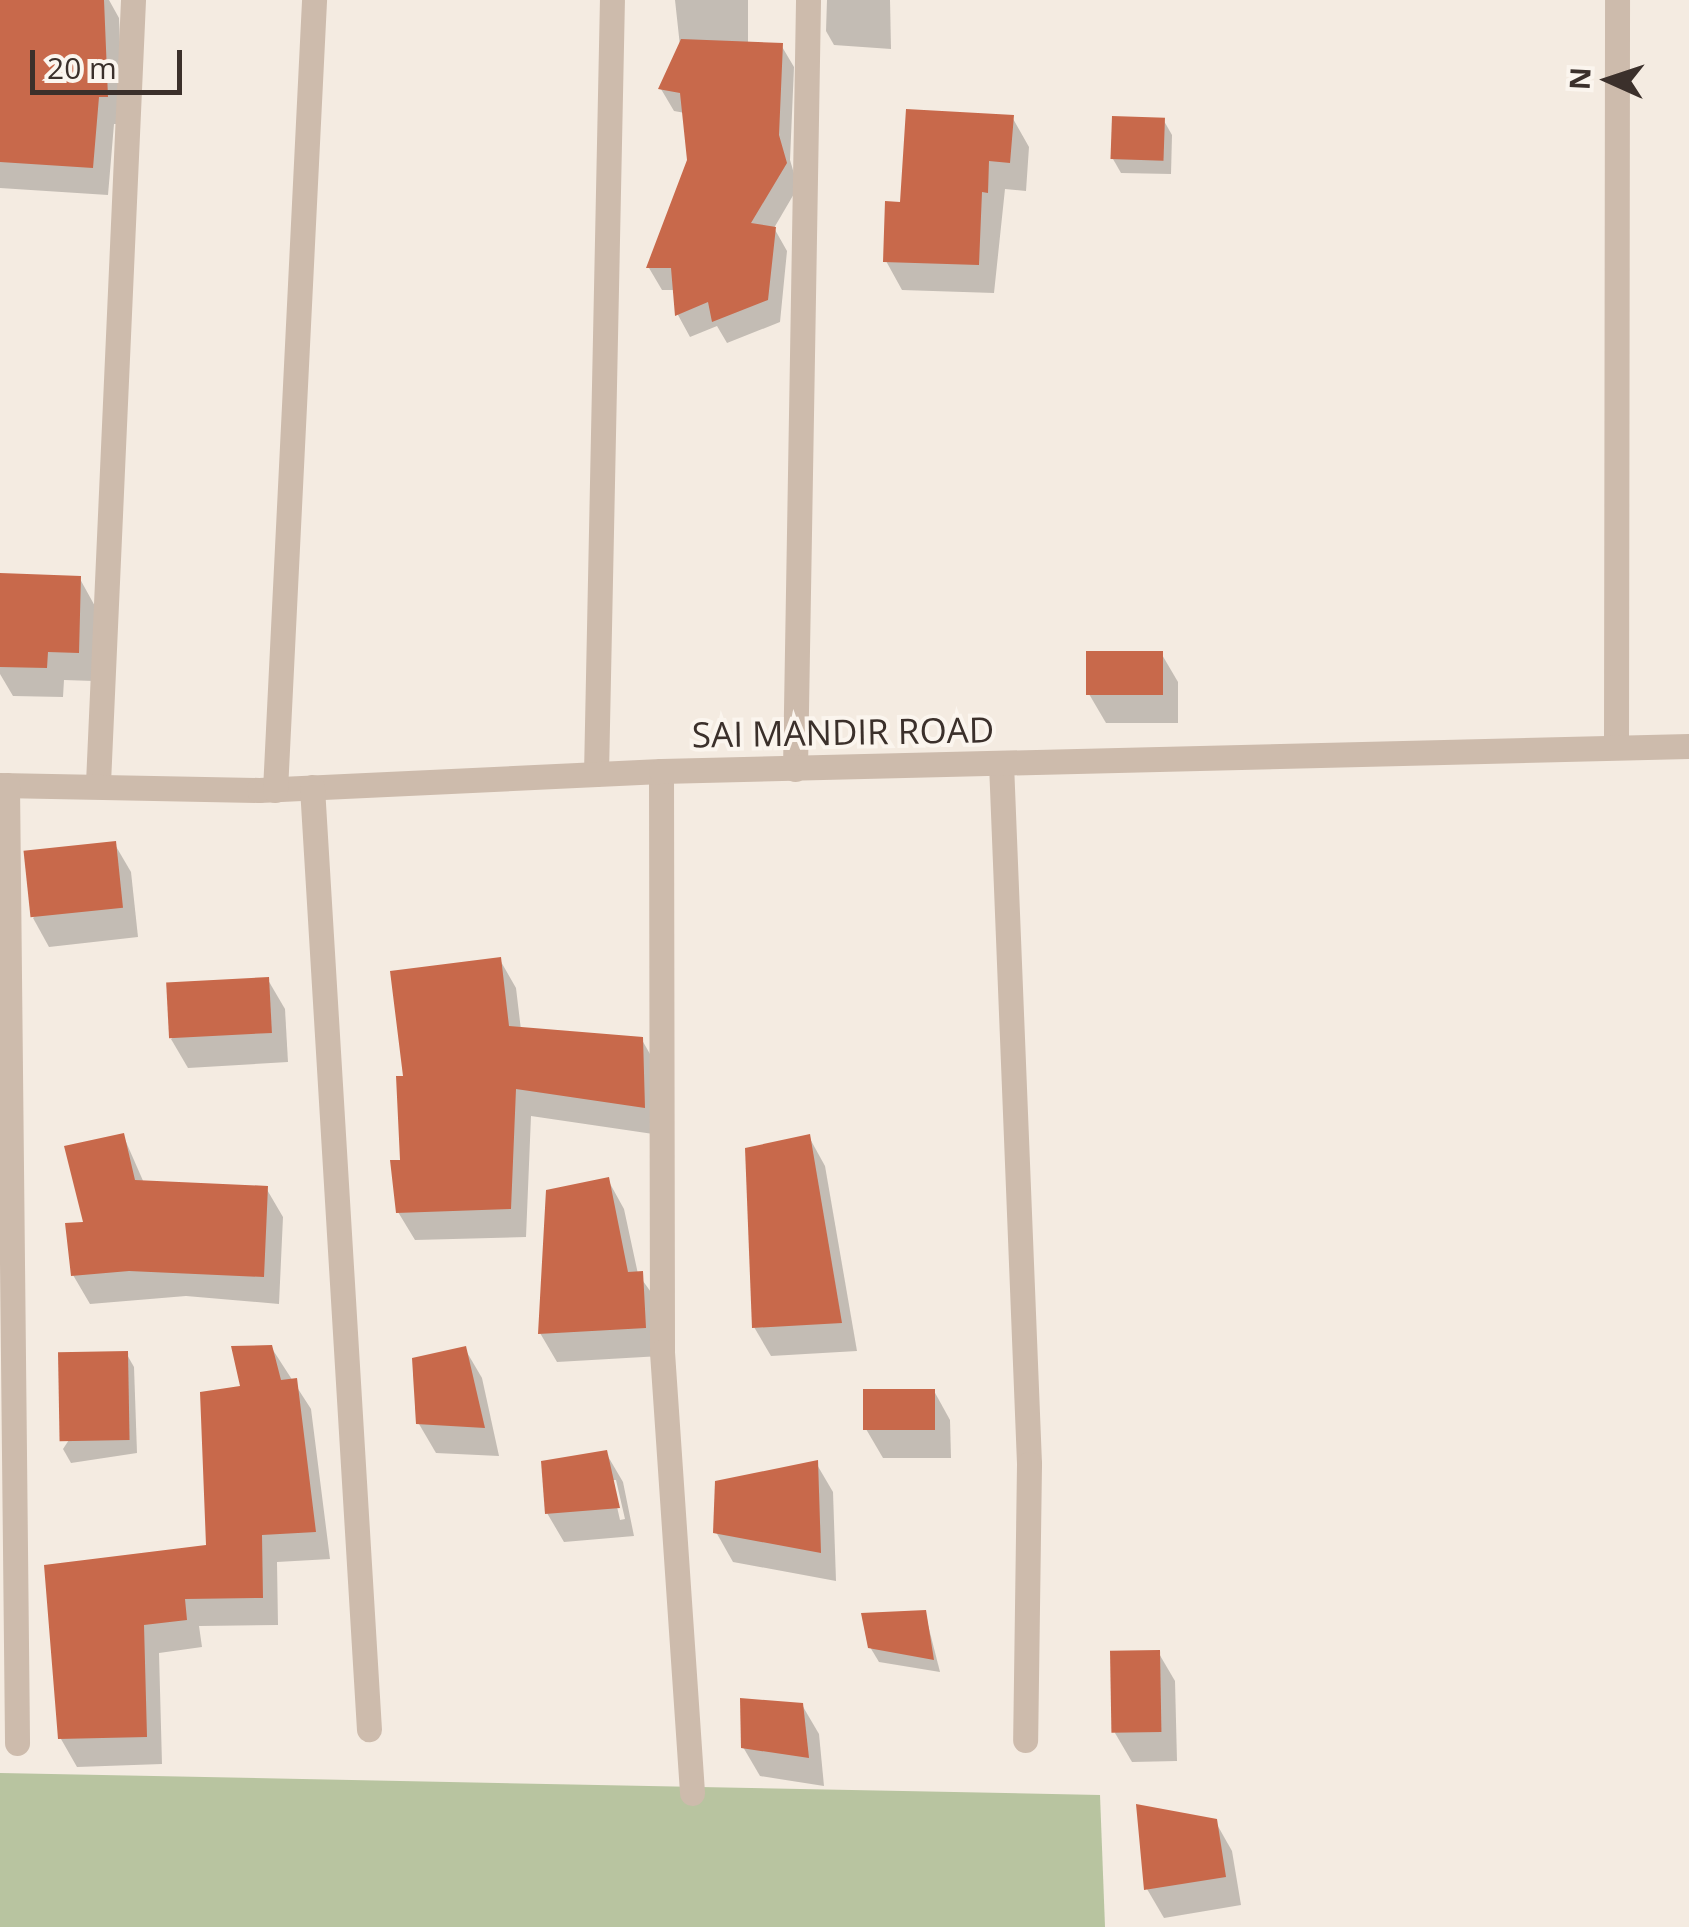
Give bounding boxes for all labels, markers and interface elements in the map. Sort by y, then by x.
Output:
scale bar [35,30,188,92]
north arrow [1559,30,1659,130]
text: 20 m [47,47,117,88]
text: N [1559,66,1599,91]
street label: SAI MANDIR ROAD [691,708,995,756]

